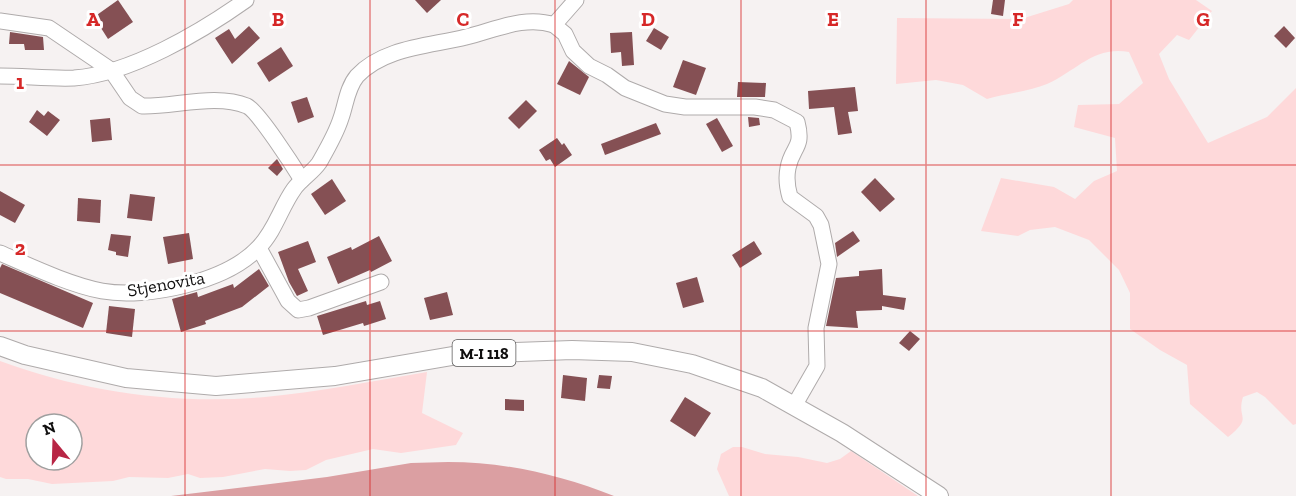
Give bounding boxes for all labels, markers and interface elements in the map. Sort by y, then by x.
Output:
text: A [86,7,100,31]
text: B [272,7,284,31]
text: C [457,7,470,31]
text: D [641,7,655,31]
text: E [827,7,839,31]
text: F [1012,7,1024,31]
text: G [1196,7,1210,31]
text: 1 [16,70,24,94]
text: 2 [15,236,26,260]
street label: Stjenovita [126,266,207,302]
road number: M-I 118 [452,340,516,366]
north arrow [24,412,84,472]
text: N [40,417,58,439]

